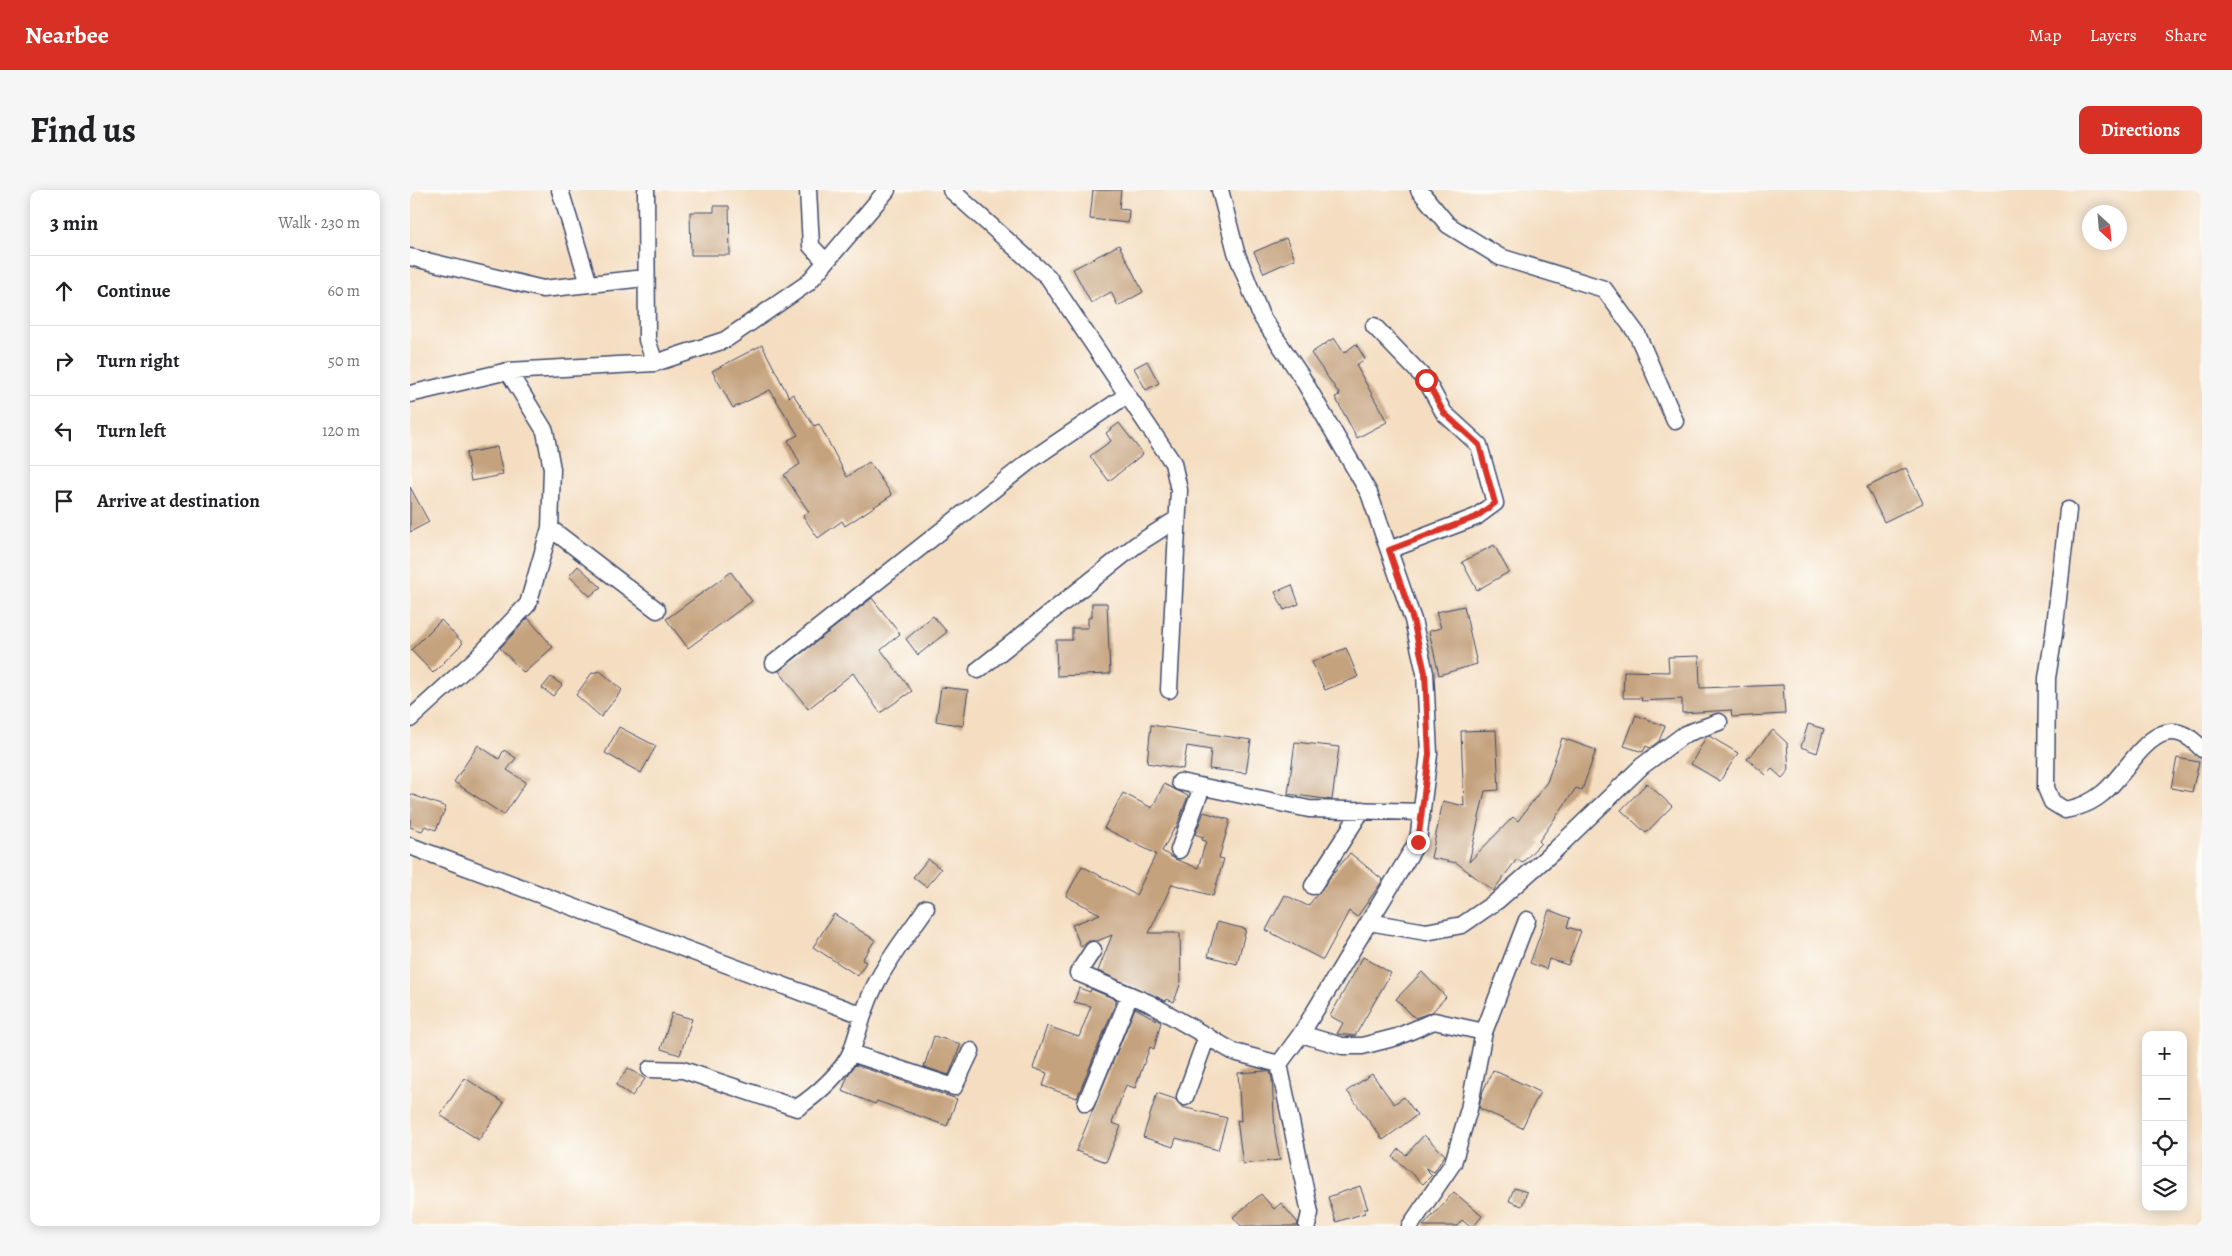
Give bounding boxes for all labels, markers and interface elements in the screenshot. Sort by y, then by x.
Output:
text: Nearbee [25,19,109,51]
text: Map [2029,23,2062,47]
text: Layers [2090,23,2137,47]
text: Share [2165,23,2207,47]
text: Find us [30,106,136,154]
button: Directions [2079,106,2202,154]
north arrow [2082,205,2127,250]
text: 3 min [50,209,98,237]
text: Walk · 230 m [278,212,360,234]
icon: ahead [50,277,78,305]
text: Continue [97,278,171,304]
text: 60 m [328,280,360,302]
icon: right [50,347,78,375]
text: Turn right [97,348,179,374]
text: 50 m [328,350,360,372]
route start [1415,369,1438,392]
icon: left [50,417,78,445]
text: Turn left [97,418,166,444]
text: 120 m [322,420,360,442]
icon: arrive [50,487,78,515]
text: Arrive at destination [97,488,260,514]
route end [1407,831,1430,854]
map controls [2142,1031,2187,1211]
button: + [2142,1031,2187,1076]
button: − [2142,1076,2187,1121]
button: locate [2142,1121,2187,1166]
button: layers [2142,1166,2187,1211]

